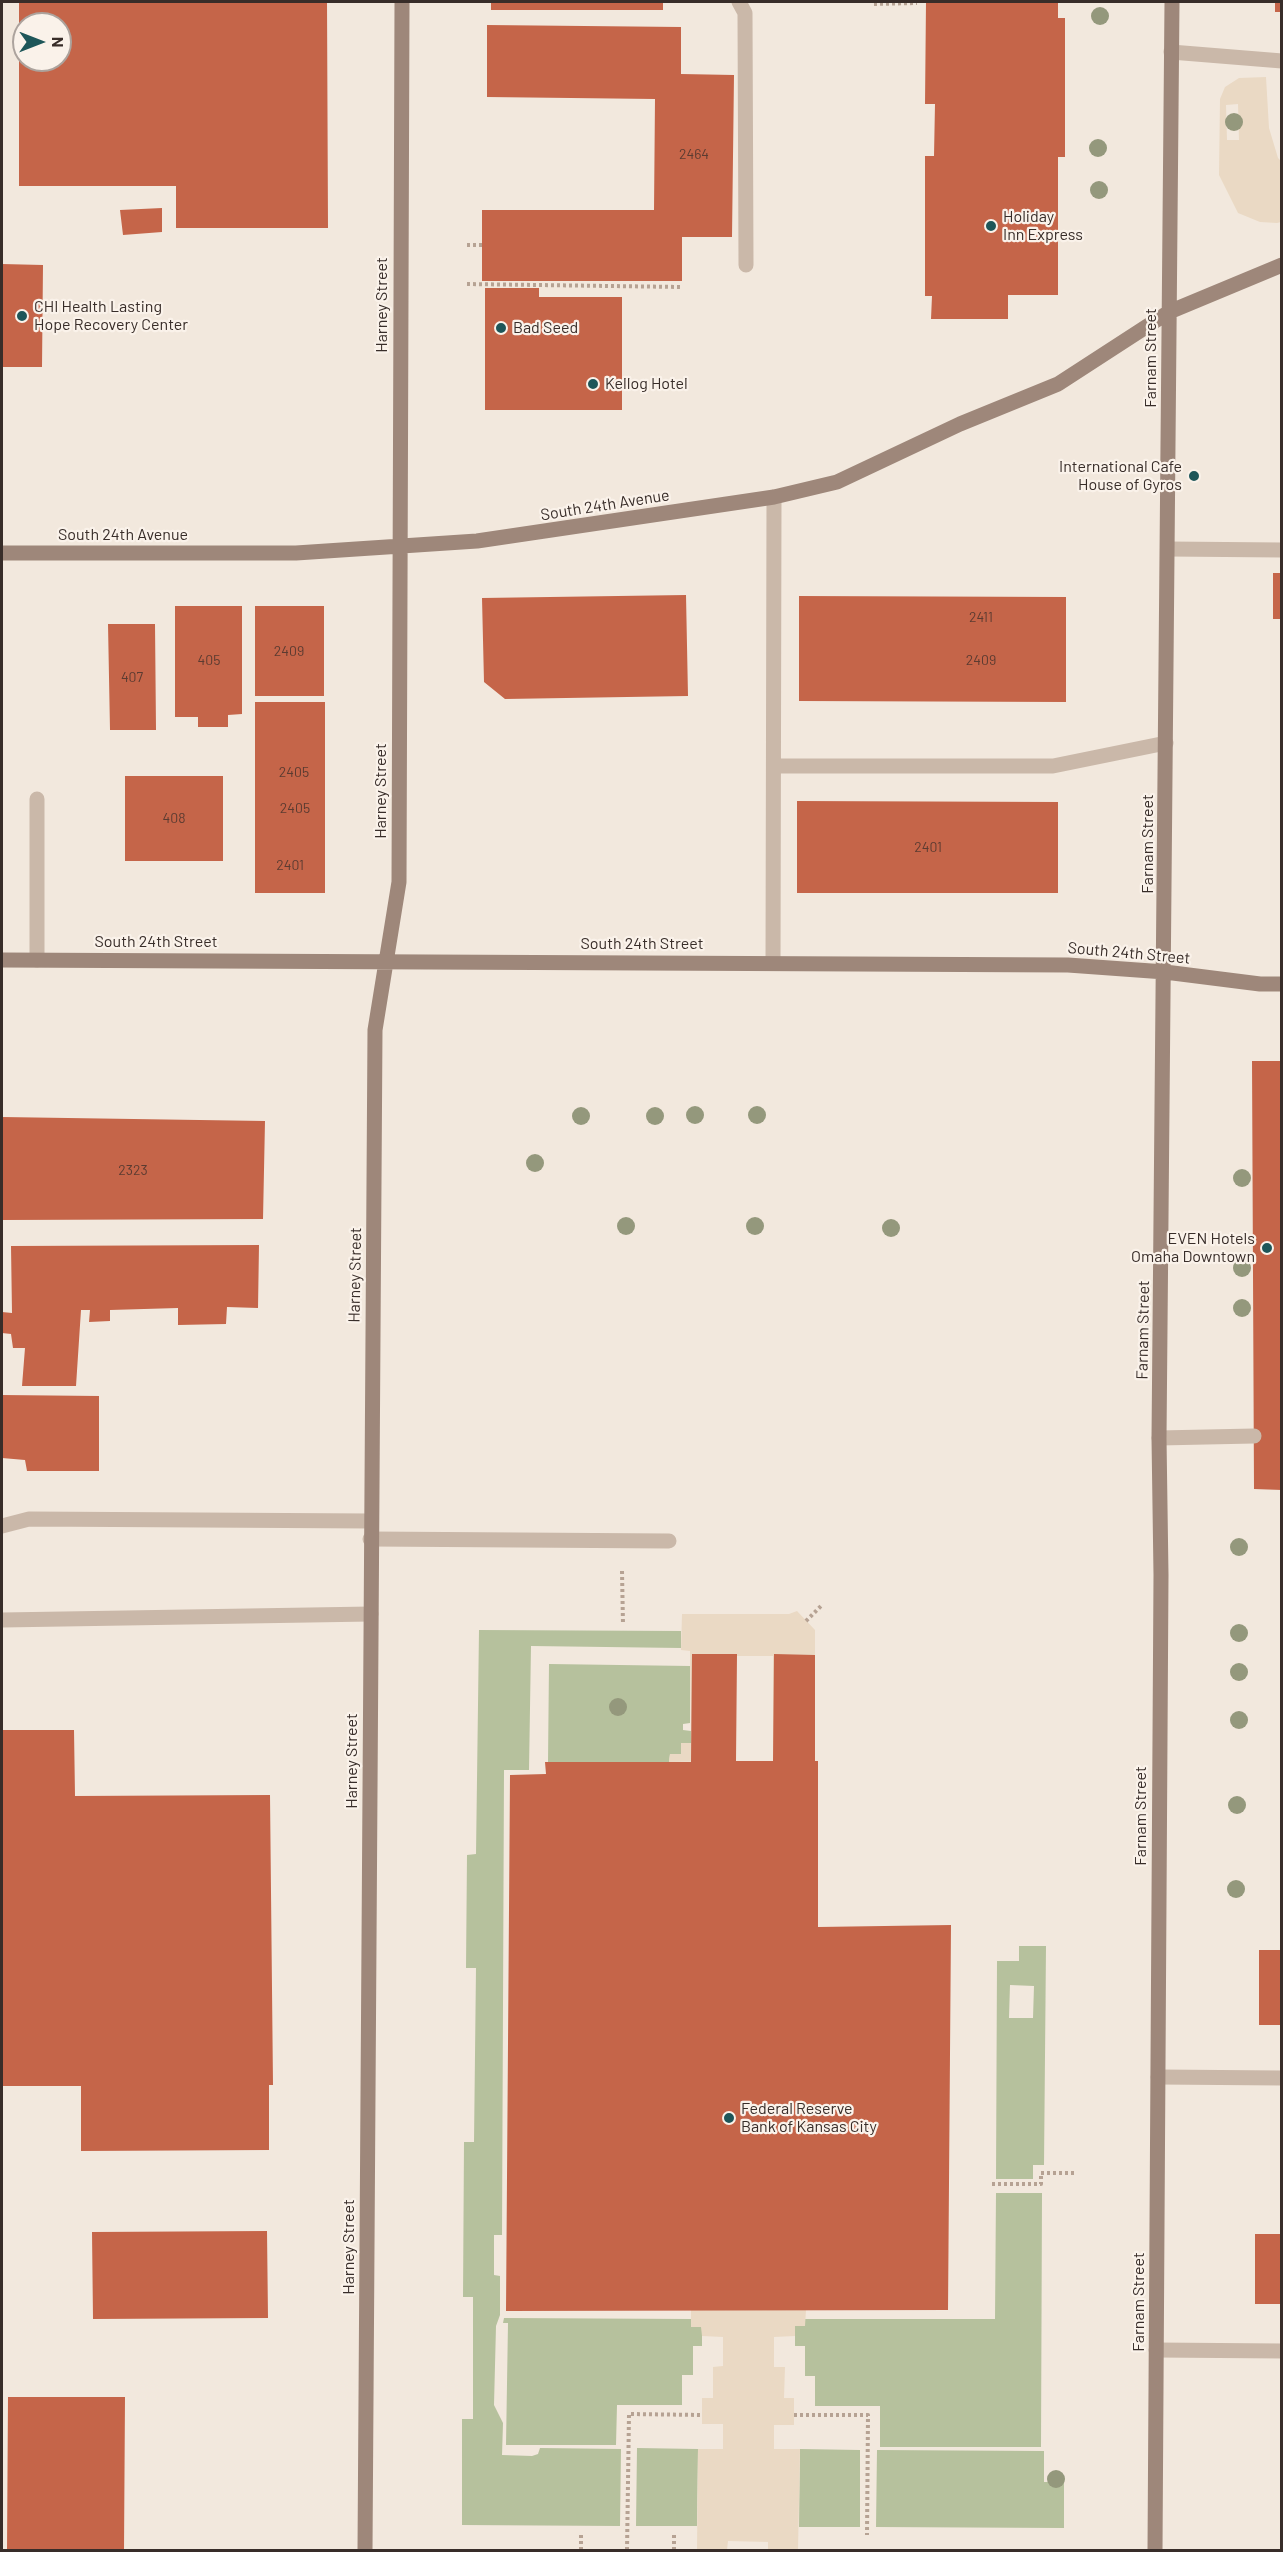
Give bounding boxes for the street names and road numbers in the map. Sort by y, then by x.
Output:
street label: Harney Street [372,257,392,353]
street label: Farnam Street [1141,308,1161,408]
street label: South 24th Avenue [539,485,671,525]
street label: South 24th Avenue [58,525,188,545]
street label: Harney Street [371,743,391,839]
street label: Farnam Street [1138,794,1158,894]
street label: South 24th Street [94,932,218,952]
street label: South 24th Street [580,934,704,954]
street label: South 24th Street [1067,938,1191,968]
street label: Harney Street [345,1227,365,1323]
street label: Farnam Street [1133,1280,1153,1380]
street label: Harney Street [342,1713,362,1809]
street label: Farnam Street [1131,1766,1151,1866]
street label: Harney Street [339,2199,359,2295]
street label: Farnam Street [1129,2252,1149,2352]

